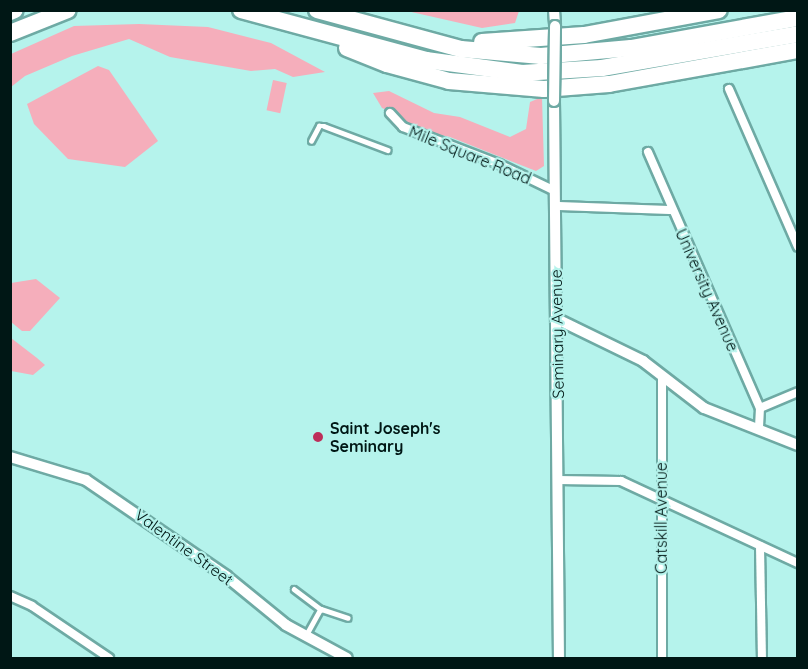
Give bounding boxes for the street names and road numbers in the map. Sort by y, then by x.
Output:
street label: Mile Square Road [406,122,534,188]
street label: University Avenue [671,226,743,354]
street label: Seminary Avenue [546,269,568,399]
street label: Catskill Avenue [651,462,671,574]
street label: Valentine Street [131,505,237,589]

